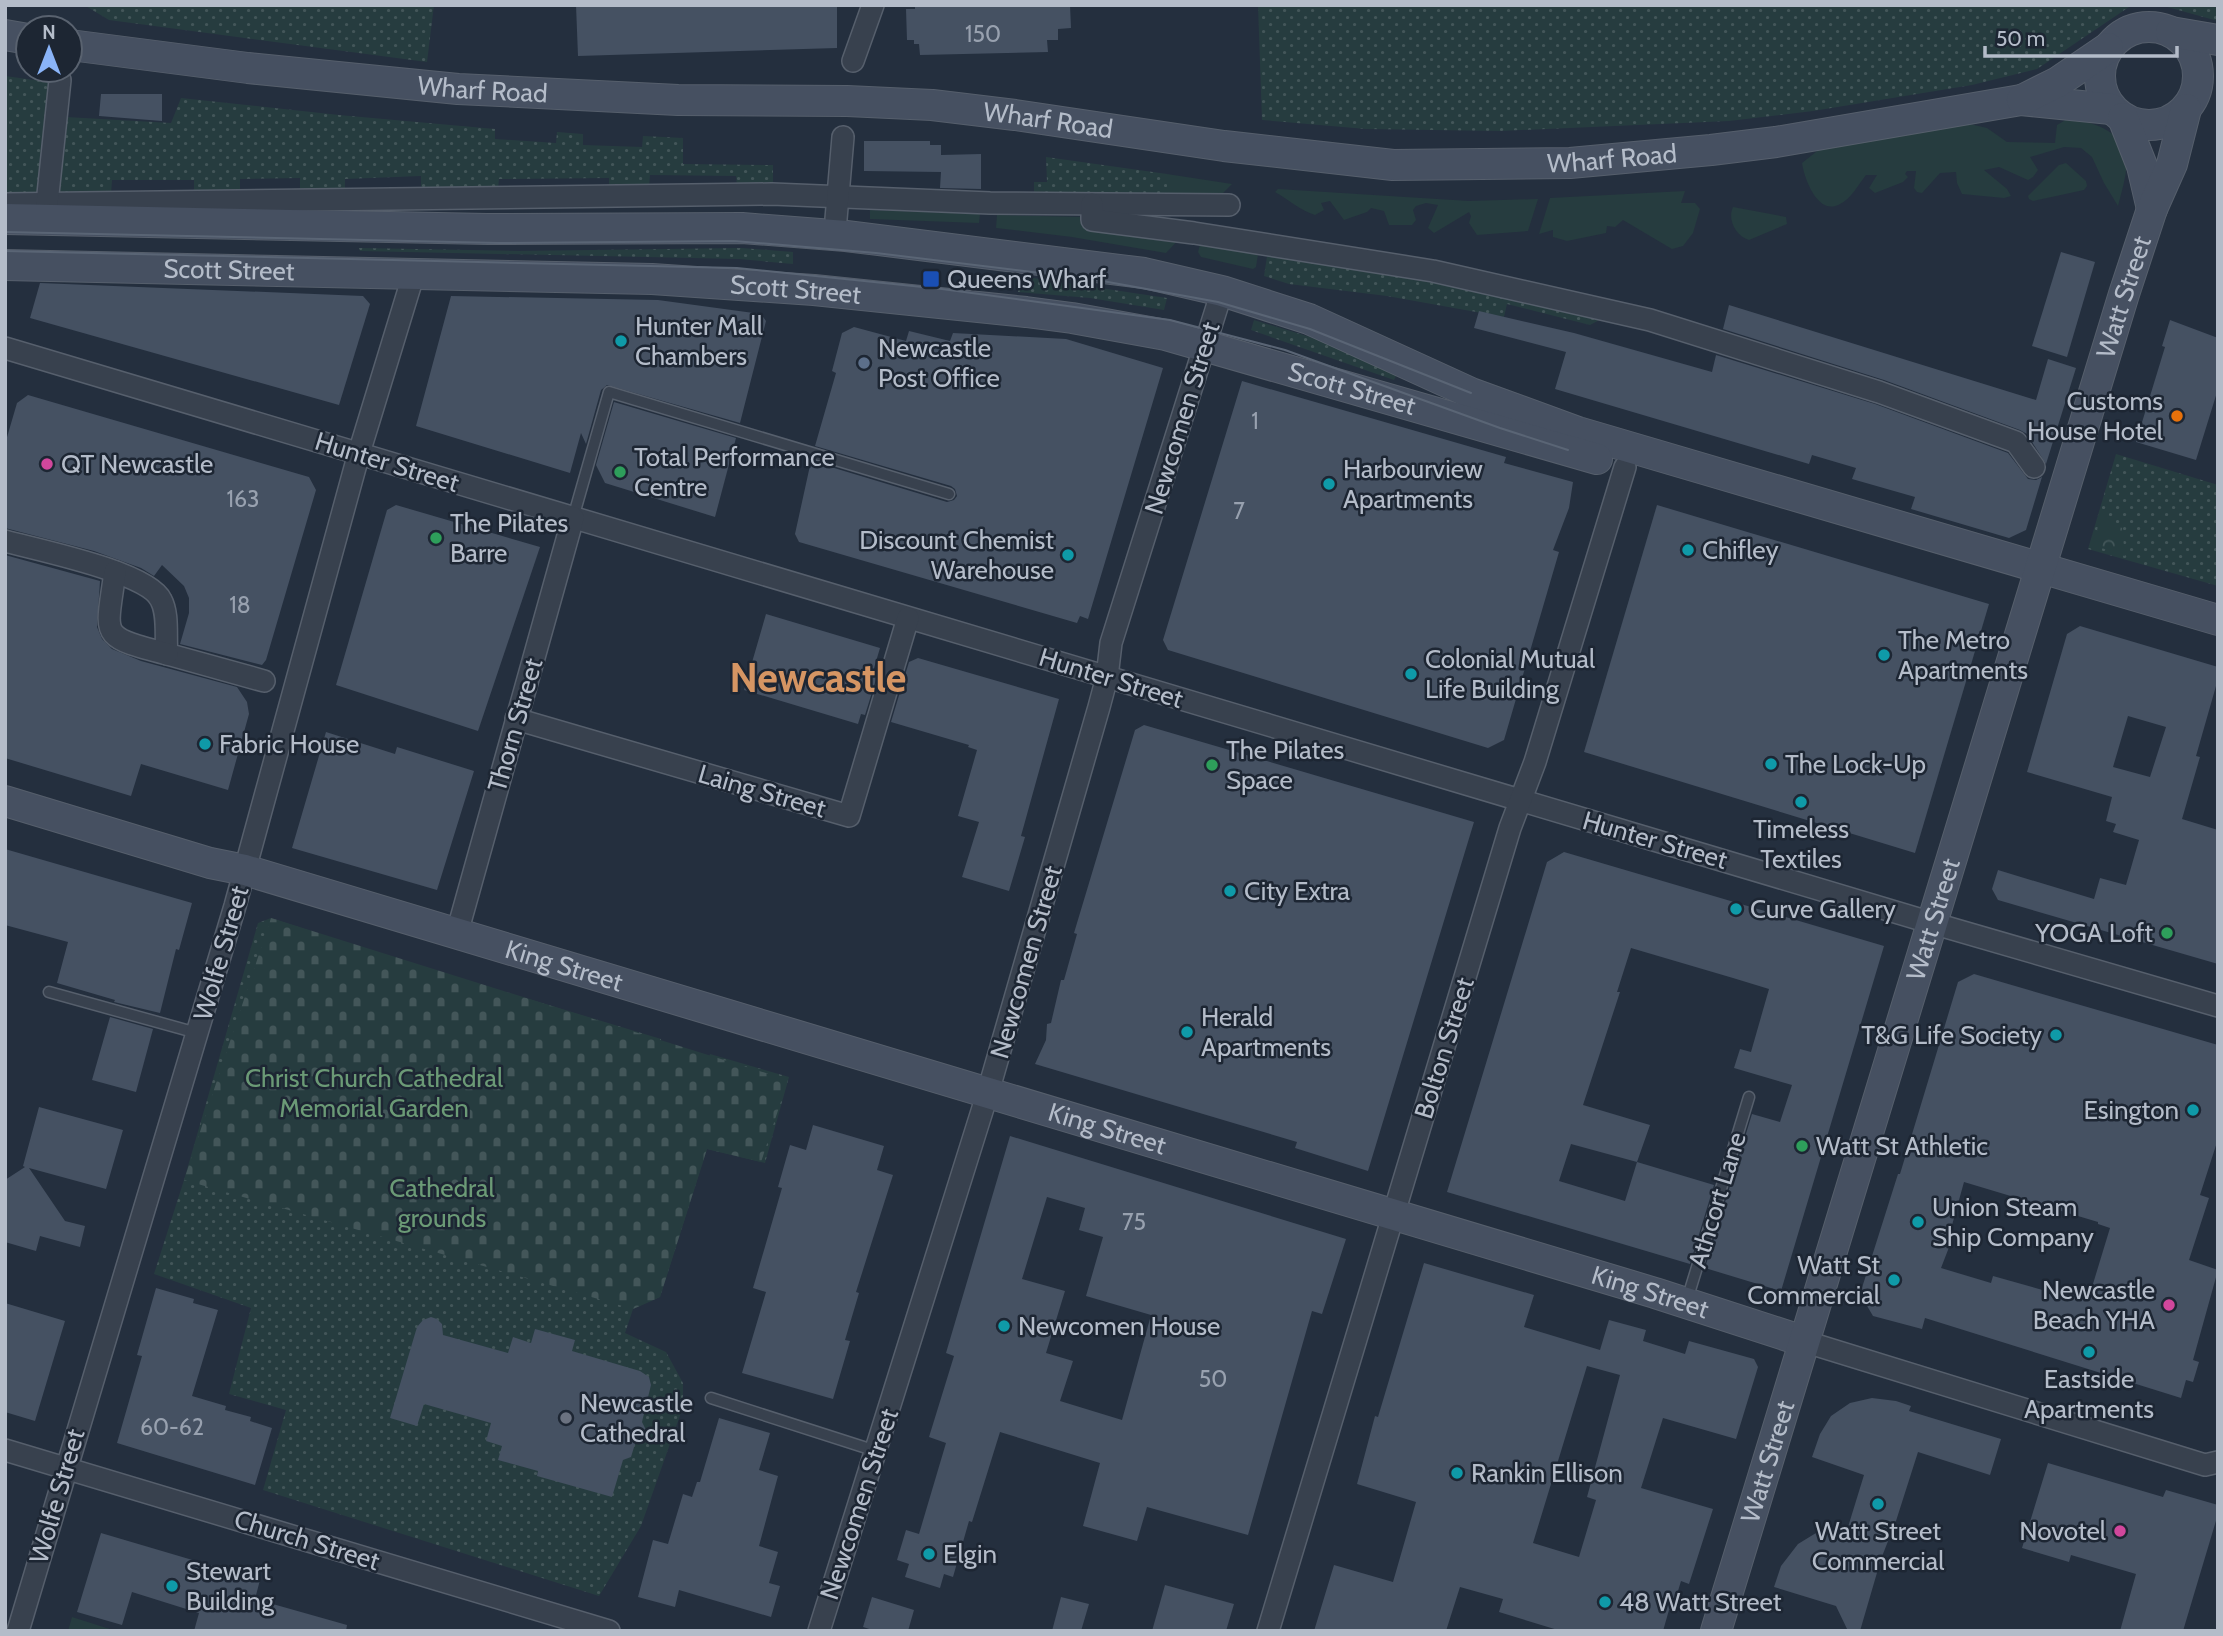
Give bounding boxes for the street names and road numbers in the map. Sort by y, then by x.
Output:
street label: Wharf Road [416,69,548,109]
street label: Wharf Road [982,95,1115,145]
street label: Wharf Road [1547,137,1678,179]
street label: Watt Street [2089,232,2158,362]
street label: Scott Street [163,252,295,287]
street label: Scott Street [729,268,863,311]
street label: Newcomen Street [1138,318,1226,518]
street label: Scott Street [1284,355,1420,422]
street label: Hunter Street [311,425,463,499]
street label: Hunter Street [1035,641,1187,715]
street label: Thorn Street [481,654,549,796]
street label: Laing Street [695,758,830,825]
street label: Hunter Street [1579,804,1731,876]
street label: Watt Street [1899,854,1967,984]
street label: Newcomen Street [983,862,1069,1062]
street label: Wolfe Street [187,882,256,1024]
street label: King Street [502,933,627,999]
street label: Bolton Street [1407,973,1481,1122]
street label: King Street [1045,1096,1170,1161]
street label: Athcort Lane [1681,1128,1753,1272]
street label: King Street [1588,1259,1713,1325]
street label: Watt Street [1734,1397,1801,1527]
street label: Newcomen Street [813,1404,905,1604]
street label: Wolfe Street [23,1425,92,1567]
street label: Church Street [231,1503,384,1577]

